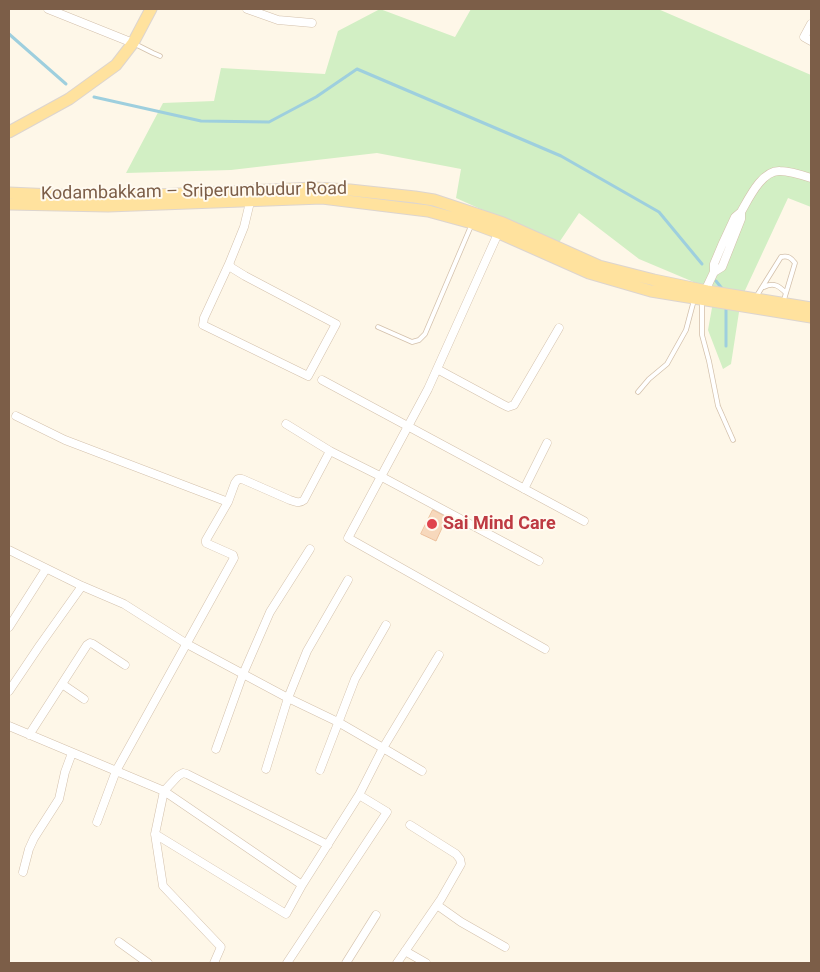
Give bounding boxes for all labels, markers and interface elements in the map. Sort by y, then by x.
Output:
street label: Kodambakkam – Sriperumbudur Road [41,179,347,205]
place label: Sai Mind Care [443,513,556,535]
marker: Sai Mind Care [425,517,439,531]

